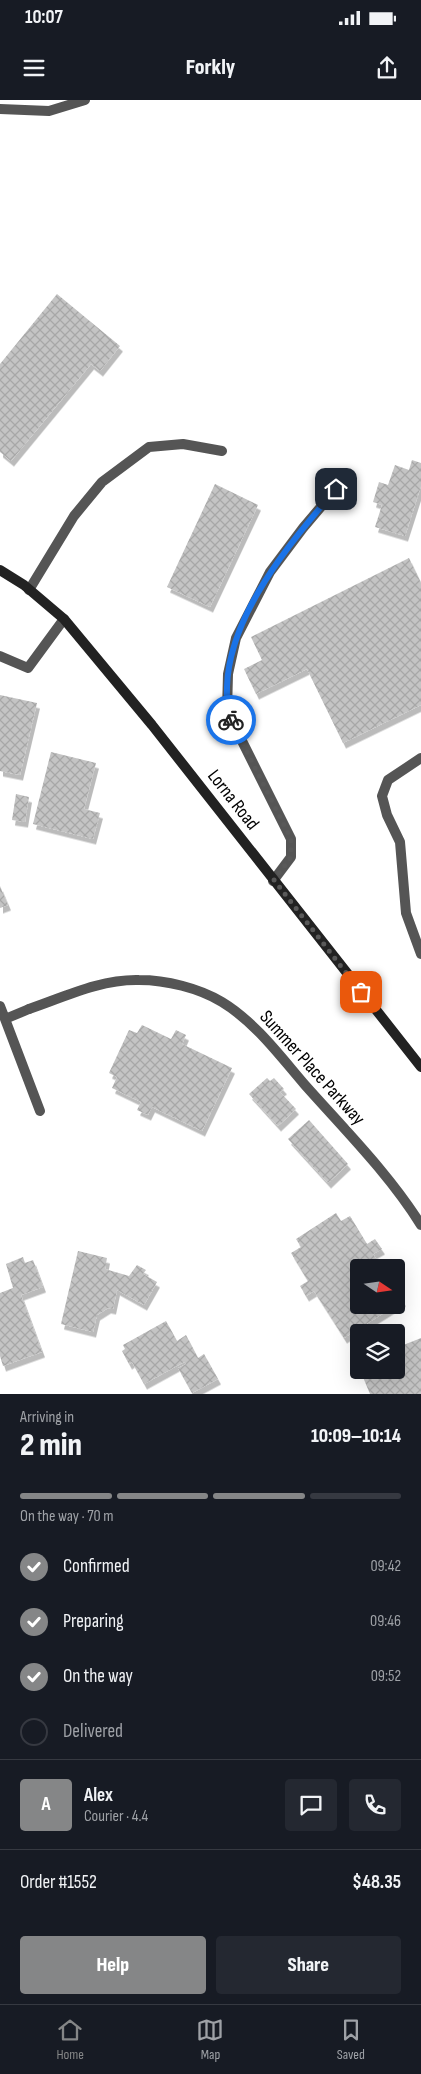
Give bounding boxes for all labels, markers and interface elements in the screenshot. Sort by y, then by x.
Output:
text: 10:07 [25,6,63,29]
icon: menu [20,54,48,82]
text: Forkly [186,54,235,81]
icon: share [373,54,401,82]
pin [315,468,357,510]
icon: home [322,475,350,503]
courier [206,695,256,745]
icon: bike [217,706,245,734]
street label: Lorna Road [202,765,264,835]
pin [340,971,382,1013]
icon: bag [347,978,375,1006]
street label: Summer Place Parkway [254,1006,370,1131]
north arrow [350,1259,405,1314]
map controls [350,1259,405,1379]
button: layers [350,1324,405,1379]
text: Arriving in [20,1408,74,1427]
text: 10:09–10:14 [311,1425,401,1448]
text: 2 min [20,1426,82,1465]
text: On the way · 70 m [20,1507,113,1526]
icon: check [20,1553,48,1581]
text: Confirmed [63,1555,130,1578]
text: 09:42 [370,1557,401,1576]
icon: check [20,1608,48,1636]
text: Preparing [63,1610,124,1633]
text: 09:46 [370,1612,401,1631]
icon: check [20,1663,48,1691]
text: On the way [63,1665,133,1688]
text: 09:52 [371,1667,401,1686]
text: Delivered [63,1720,123,1743]
button: chat [285,1779,337,1831]
button: phone [349,1779,401,1831]
text: Alex [84,1784,113,1807]
text: A [41,1793,51,1816]
text: Courier · 4.4 [84,1807,148,1826]
text: Order #1552 [20,1871,97,1894]
text: $48.35 [352,1871,401,1894]
button: Help [20,1936,206,1994]
button: Share [216,1936,401,1994]
tab: Home [56,2016,84,2063]
tab: Map [196,2016,224,2063]
tab: Saved [337,2016,365,2063]

